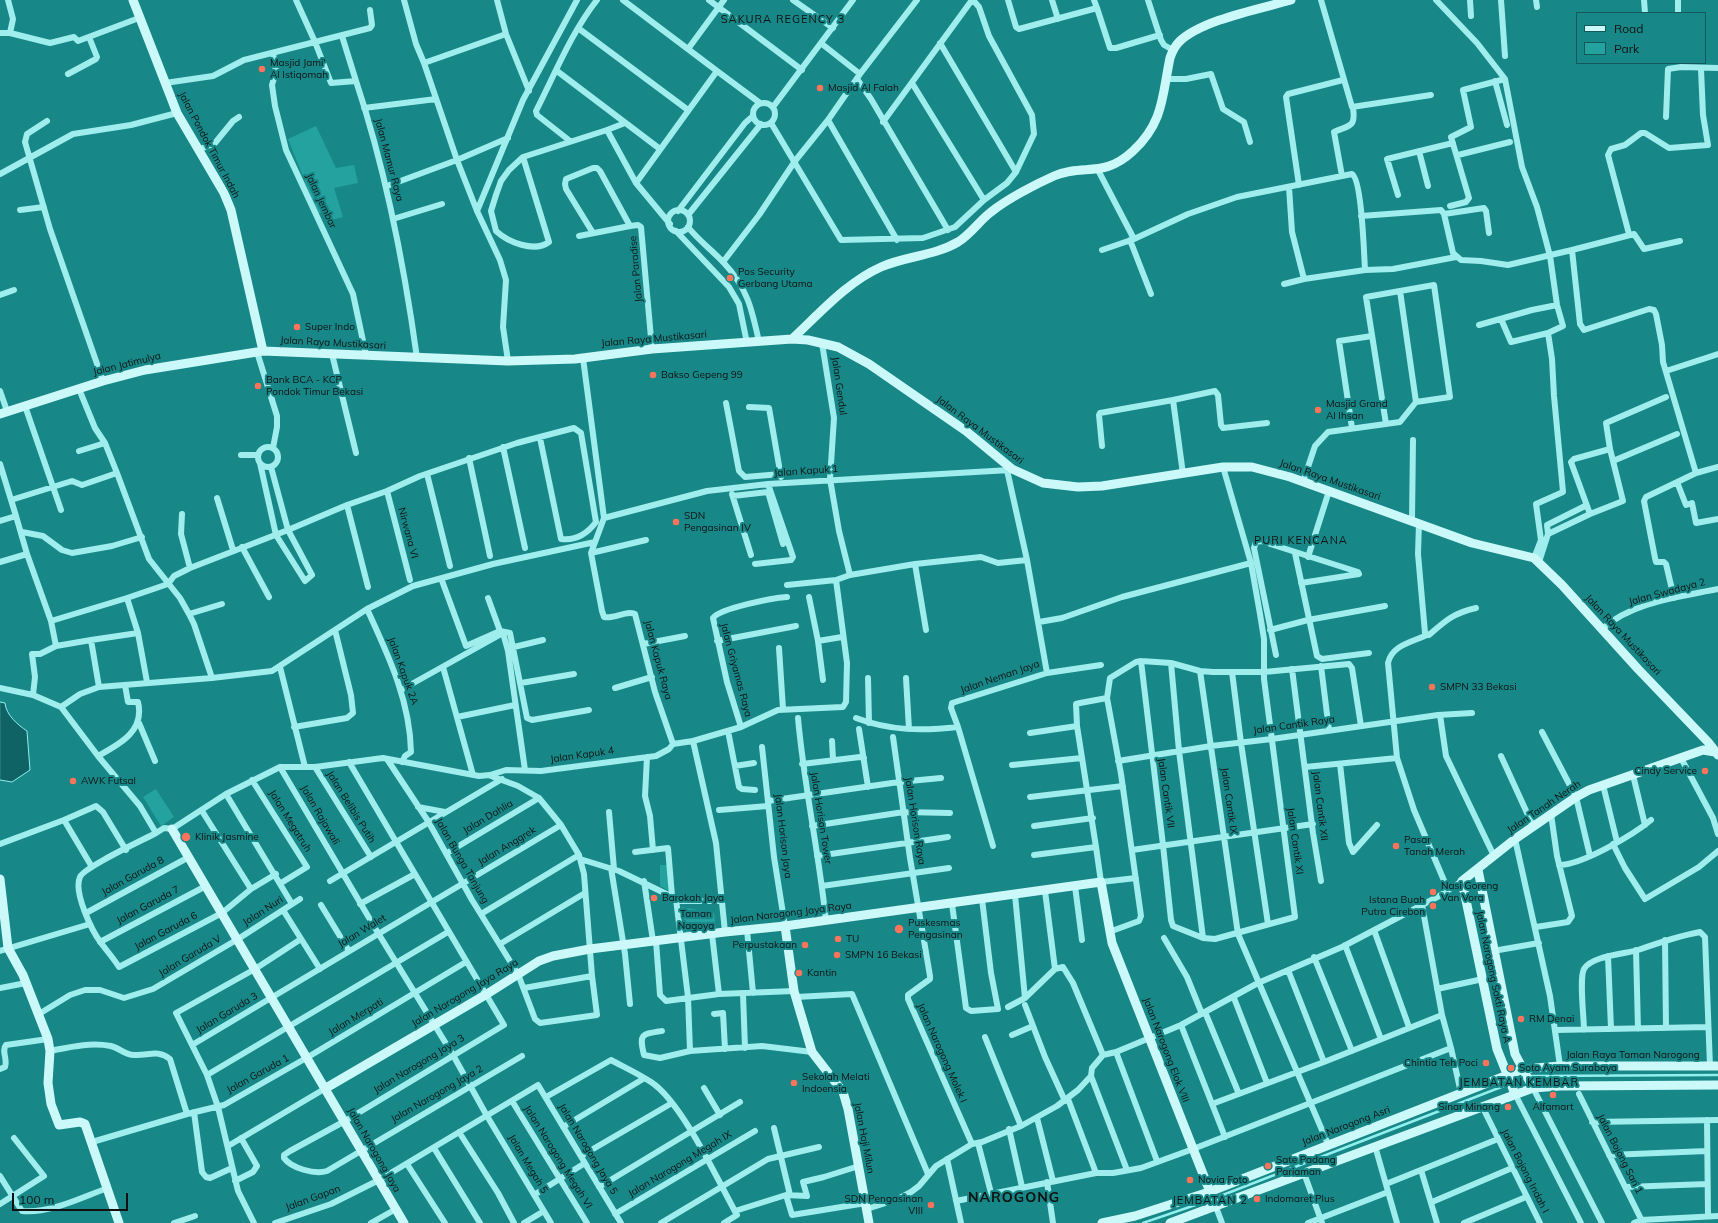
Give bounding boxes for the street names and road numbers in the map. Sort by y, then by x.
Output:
street label: Jalan Pondok Timur Indah [176,90,242,200]
street label: Jalan Mamur Raya [372,117,406,203]
street label: Jalan Jembar [303,172,339,230]
street label: Jalan Paradise [627,235,645,303]
street label: Jalan Raya Mustikasari [601,328,707,350]
street label: Jalan Raya Mustikasari [280,334,386,352]
street label: Jalan Jatimulya [92,350,162,378]
street label: Jalan Gendul [829,356,849,416]
street label: Jalan Raya Mustikasari [934,393,1026,467]
street label: Jalan Raya Mustikasari [1278,457,1382,503]
street label: Jalan Kapuk 1 [774,463,838,479]
street label: Nirwana VI [395,506,421,560]
street label: Jalan Swadaya 2 [1627,576,1707,608]
street label: Jalan Raya Mustikasari [1582,592,1664,678]
street label: Jalan Kapuk Raya [642,619,674,701]
street label: Jalan Griyamas Raya [718,622,754,718]
street label: Jalan Kapuk 2A [385,635,421,707]
street label: Jalan Neman Jaya [959,658,1041,696]
street label: Jalan Cantik Raya [1252,713,1336,737]
street label: Jalan Kapuk 4 [549,745,615,765]
street label: Jalan Cantik VII [1155,757,1177,829]
street label: Jalan Cantik IX [1218,767,1240,835]
street label: Jalan Belibis Putih [324,769,378,845]
street label: Jalan Horison Tower [808,771,834,865]
street label: Jalan Cantik XII [1310,771,1330,841]
street label: Jalan Horison Raya [902,776,928,866]
street label: Jalan Tanah Nerah [1505,778,1583,836]
street label: Jalan Rajawali [298,783,342,847]
street label: Jalan Megatruh [266,788,314,854]
street label: Jalan Horison Jaya [772,793,794,879]
street label: Jalan Dahlia [461,797,515,837]
street label: Jalan Cantik XI [1284,807,1306,875]
street label: Jalan Bunga Tanjung [433,816,491,906]
street label: Jalan Anggrek [476,824,538,868]
street label: Jalan Garuda 8 [100,854,166,898]
street label: Jalan Garuda 7 [115,883,181,927]
street label: Jalan Nuri [241,894,285,928]
street label: Jalan Narogong Jaya Raya [730,900,852,926]
street label: Jalan Garuda 6 [133,909,199,953]
street label: Jalan Narogong Sakti Raya A [1473,910,1513,1044]
street label: Jalan Walet [336,912,388,950]
street label: Jalan Garuda V [157,933,223,979]
street label: Jalan Narogong Jaya Raya [410,956,520,1030]
street label: Jalan Garuda 3 [194,990,260,1036]
street label: Jalan Merpati [326,996,386,1038]
street label: Jalan Narogong Elok VIII [1140,996,1192,1104]
street label: Jalan Narogong Molek I [915,1001,969,1105]
street label: Jalan Narogong Jaya 3 [371,1032,467,1096]
street label: Jalan Raya Taman Narogong [1566,1049,1700,1061]
street label: Jalan Garuda 1 [225,1052,291,1096]
street label: Jalan Narogong Jaya 2 [389,1063,485,1125]
street label: Jalan Narogong Jaya 5 [556,1101,620,1197]
street label: Jalan Haji Milun [851,1101,877,1175]
street label: Jalan Narogong Megah VI [521,1103,595,1211]
street label: Jalan Narogong Asri [1300,1104,1392,1148]
street label: Jalan Narogong Jaya [345,1106,403,1194]
street label: Jalan Bojong Sari 1 [1595,1112,1645,1196]
street label: Jalan Bojong Indah I [1499,1127,1551,1215]
street label: Jalan Narogong Megah IX [626,1128,734,1200]
street label: Jalan Megah 5 [506,1132,550,1196]
street label: Jalan Gapan [284,1183,342,1213]

